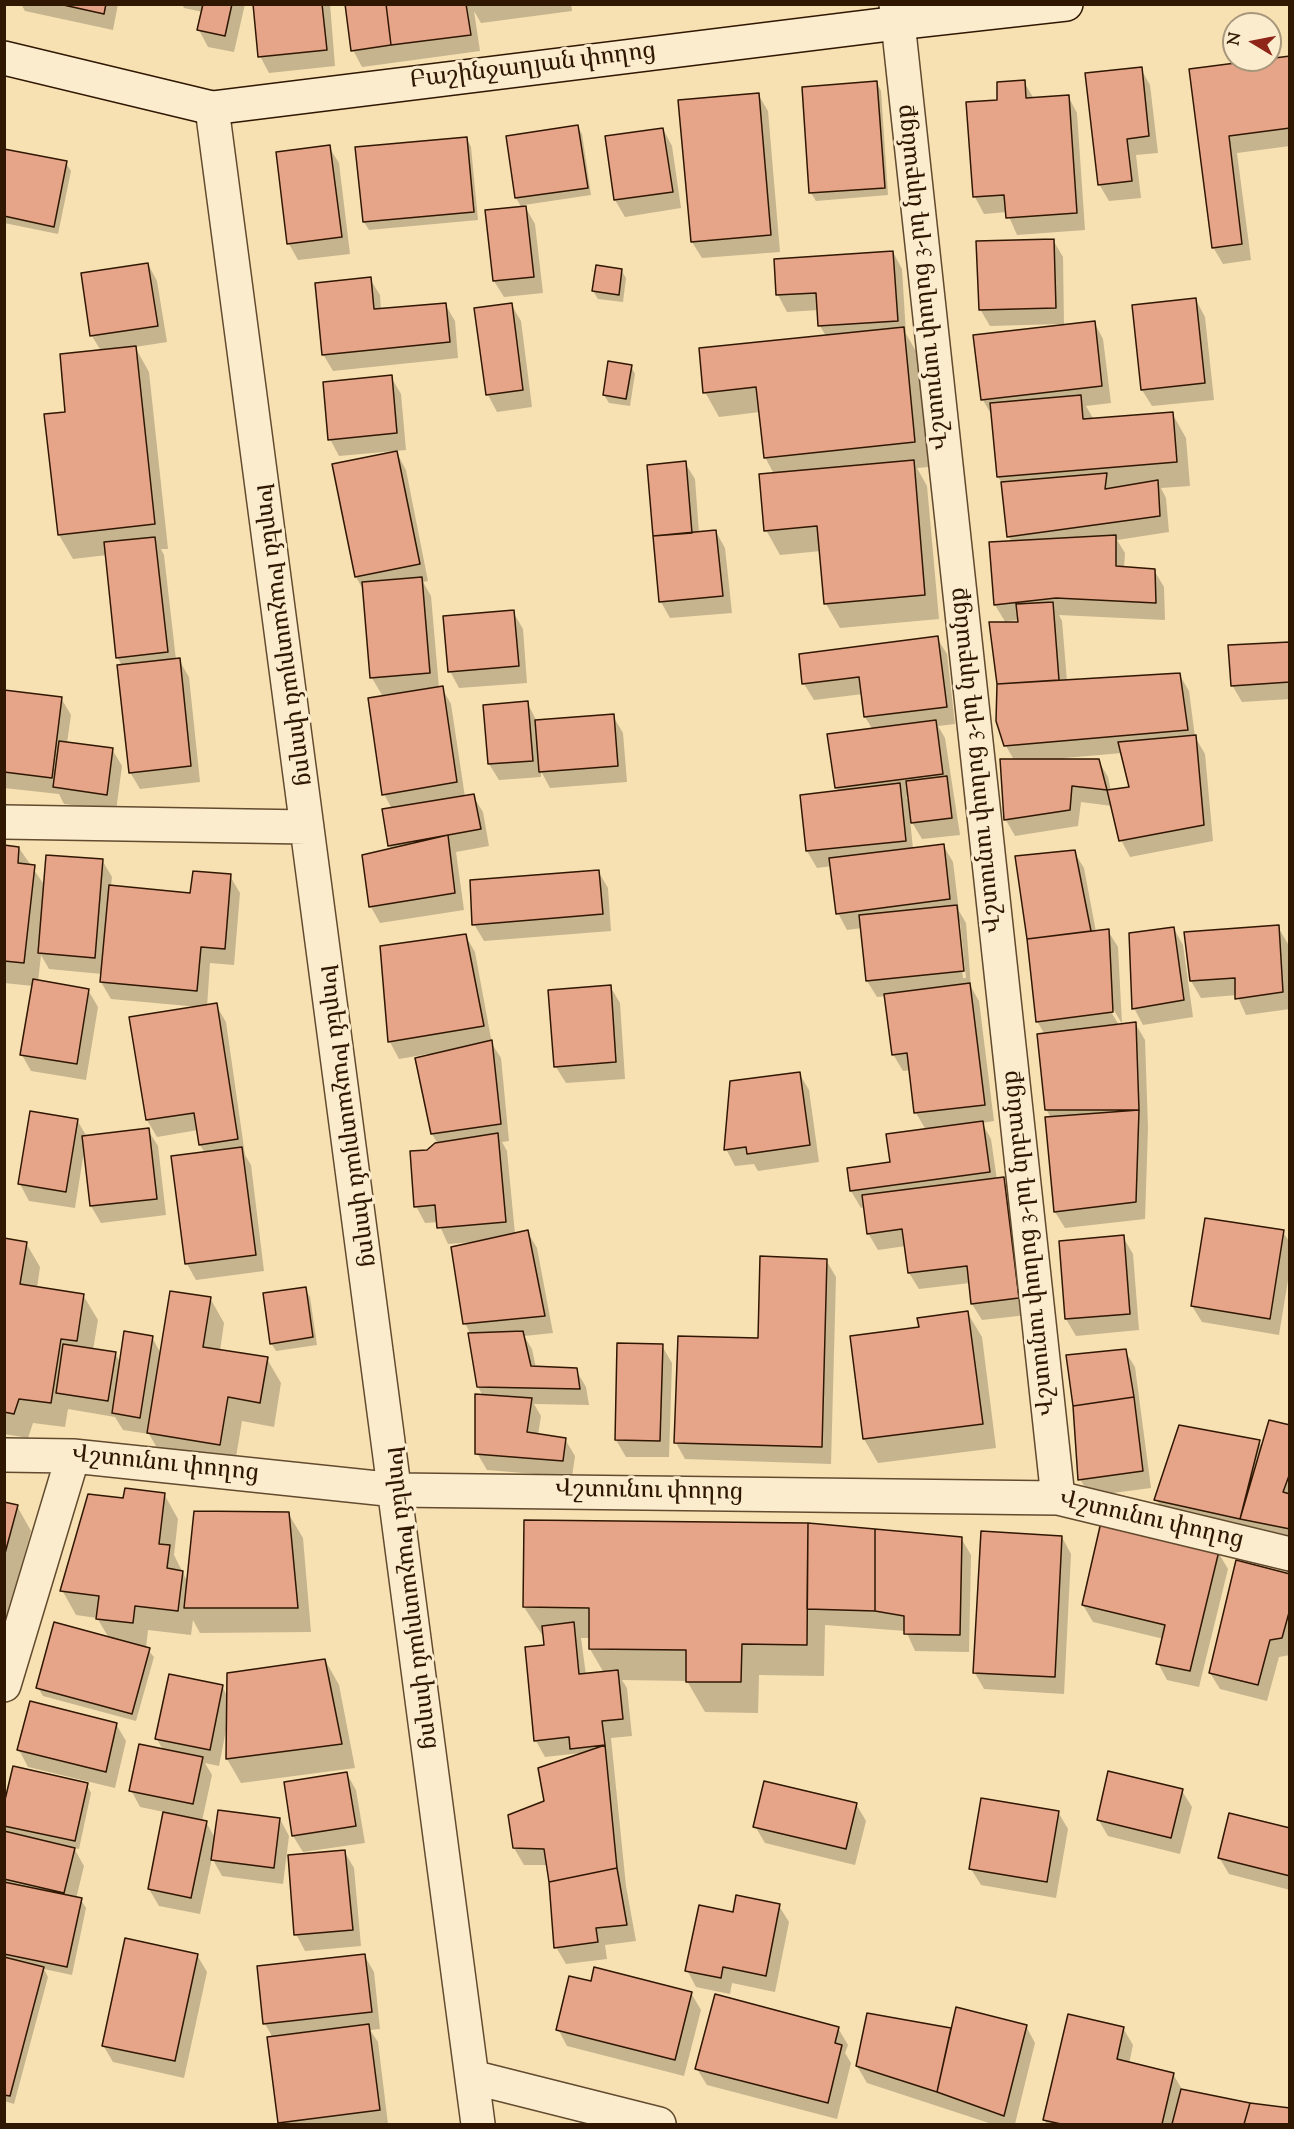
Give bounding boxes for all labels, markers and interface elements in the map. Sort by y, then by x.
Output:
north arrow [1222,12,1282,72]
text: N [1223,31,1248,47]
street label: Բաշինջաղյան փողոց [408,39,658,97]
street label: Վշտունու փողոց 3-րդ նրբանցք [893,103,957,451]
street label: Խորեն Խաչատրյան փողոց [247,482,317,788]
street label: Վշտունու փողոց 3-րդ նրբանցք [946,586,1010,934]
street label: Խորեն Խաչատրյան փողոց [311,963,381,1269]
street label: Վշտունու փողոց 3-րդ նրբանցք [999,1069,1063,1417]
street label: Վշտունու փողոց [70,1442,260,1490]
street label: Խորեն Խաչատրյան փողոց [377,1445,443,1751]
street label: Վշտունու փողոց [555,1477,743,1509]
street label: Վշտունու փողոց [1056,1487,1246,1557]

